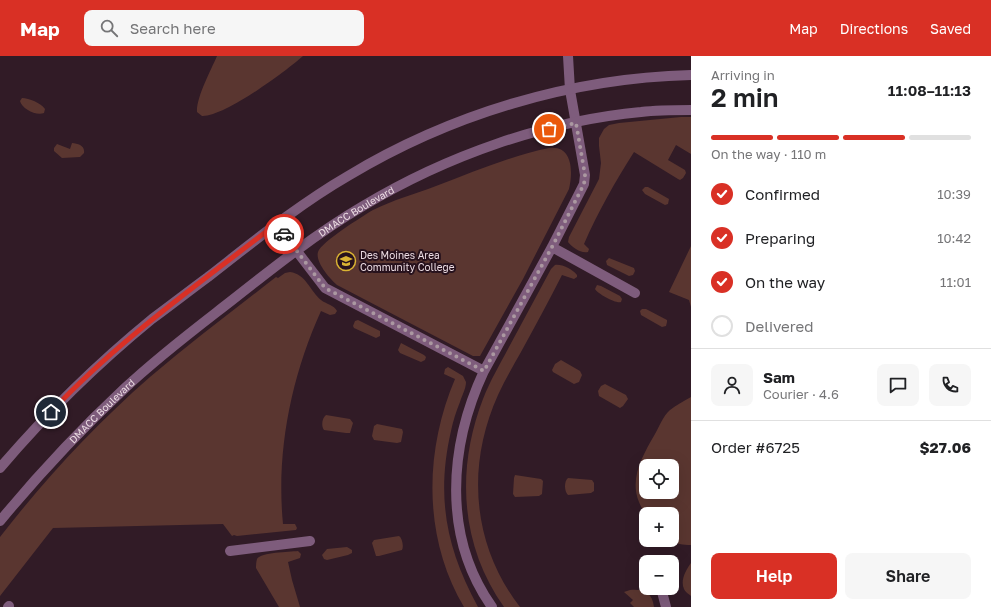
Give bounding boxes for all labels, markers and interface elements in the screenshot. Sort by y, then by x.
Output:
search box [84,10,364,46]
text: Map [20,17,60,40]
icon: search [98,17,120,39]
text: Search here [130,19,216,37]
text: Map [789,20,818,37]
text: Directions [840,20,908,37]
text: Saved [930,20,971,37]
text: Arriving in [711,67,775,83]
text: 11:08–11:13 [888,81,971,99]
text: 2 min [711,82,779,113]
pin [532,112,566,146]
icon: bag [538,118,560,140]
text: On the way · 110 m [711,146,826,162]
icon: check [711,183,733,205]
street label: DMACC Boulevard [316,184,396,239]
text: Confirmed [745,185,820,203]
text: 10:39 [937,186,971,202]
courier [264,214,304,254]
icon: car [273,223,295,245]
icon: check [711,227,733,249]
text: Preparing [745,229,815,247]
text: 10:42 [937,230,971,246]
place label: Des Moines Area Community College [360,249,455,273]
school or university icon: Des Moines Area Community College [335,250,357,272]
icon: check [711,271,733,293]
text: On the way [745,273,825,291]
text: 11:01 [940,274,971,290]
text: Delivered [745,317,813,335]
button: person [711,364,753,406]
button: chat [877,364,919,406]
button: phone [929,364,971,406]
text: Sam [763,368,795,386]
street label: DMACC Boulevard [67,376,137,446]
text: Courier · 4.6 [763,386,839,402]
pin [34,395,68,429]
icon: home [40,401,62,423]
text: Order #6725 [711,438,800,456]
text: $27.06 [920,438,971,456]
map controls [639,459,679,595]
button: locate [639,459,679,499]
button: + [639,507,679,547]
button: Help [711,553,837,599]
button: Share [845,553,971,599]
button: − [639,555,679,595]

